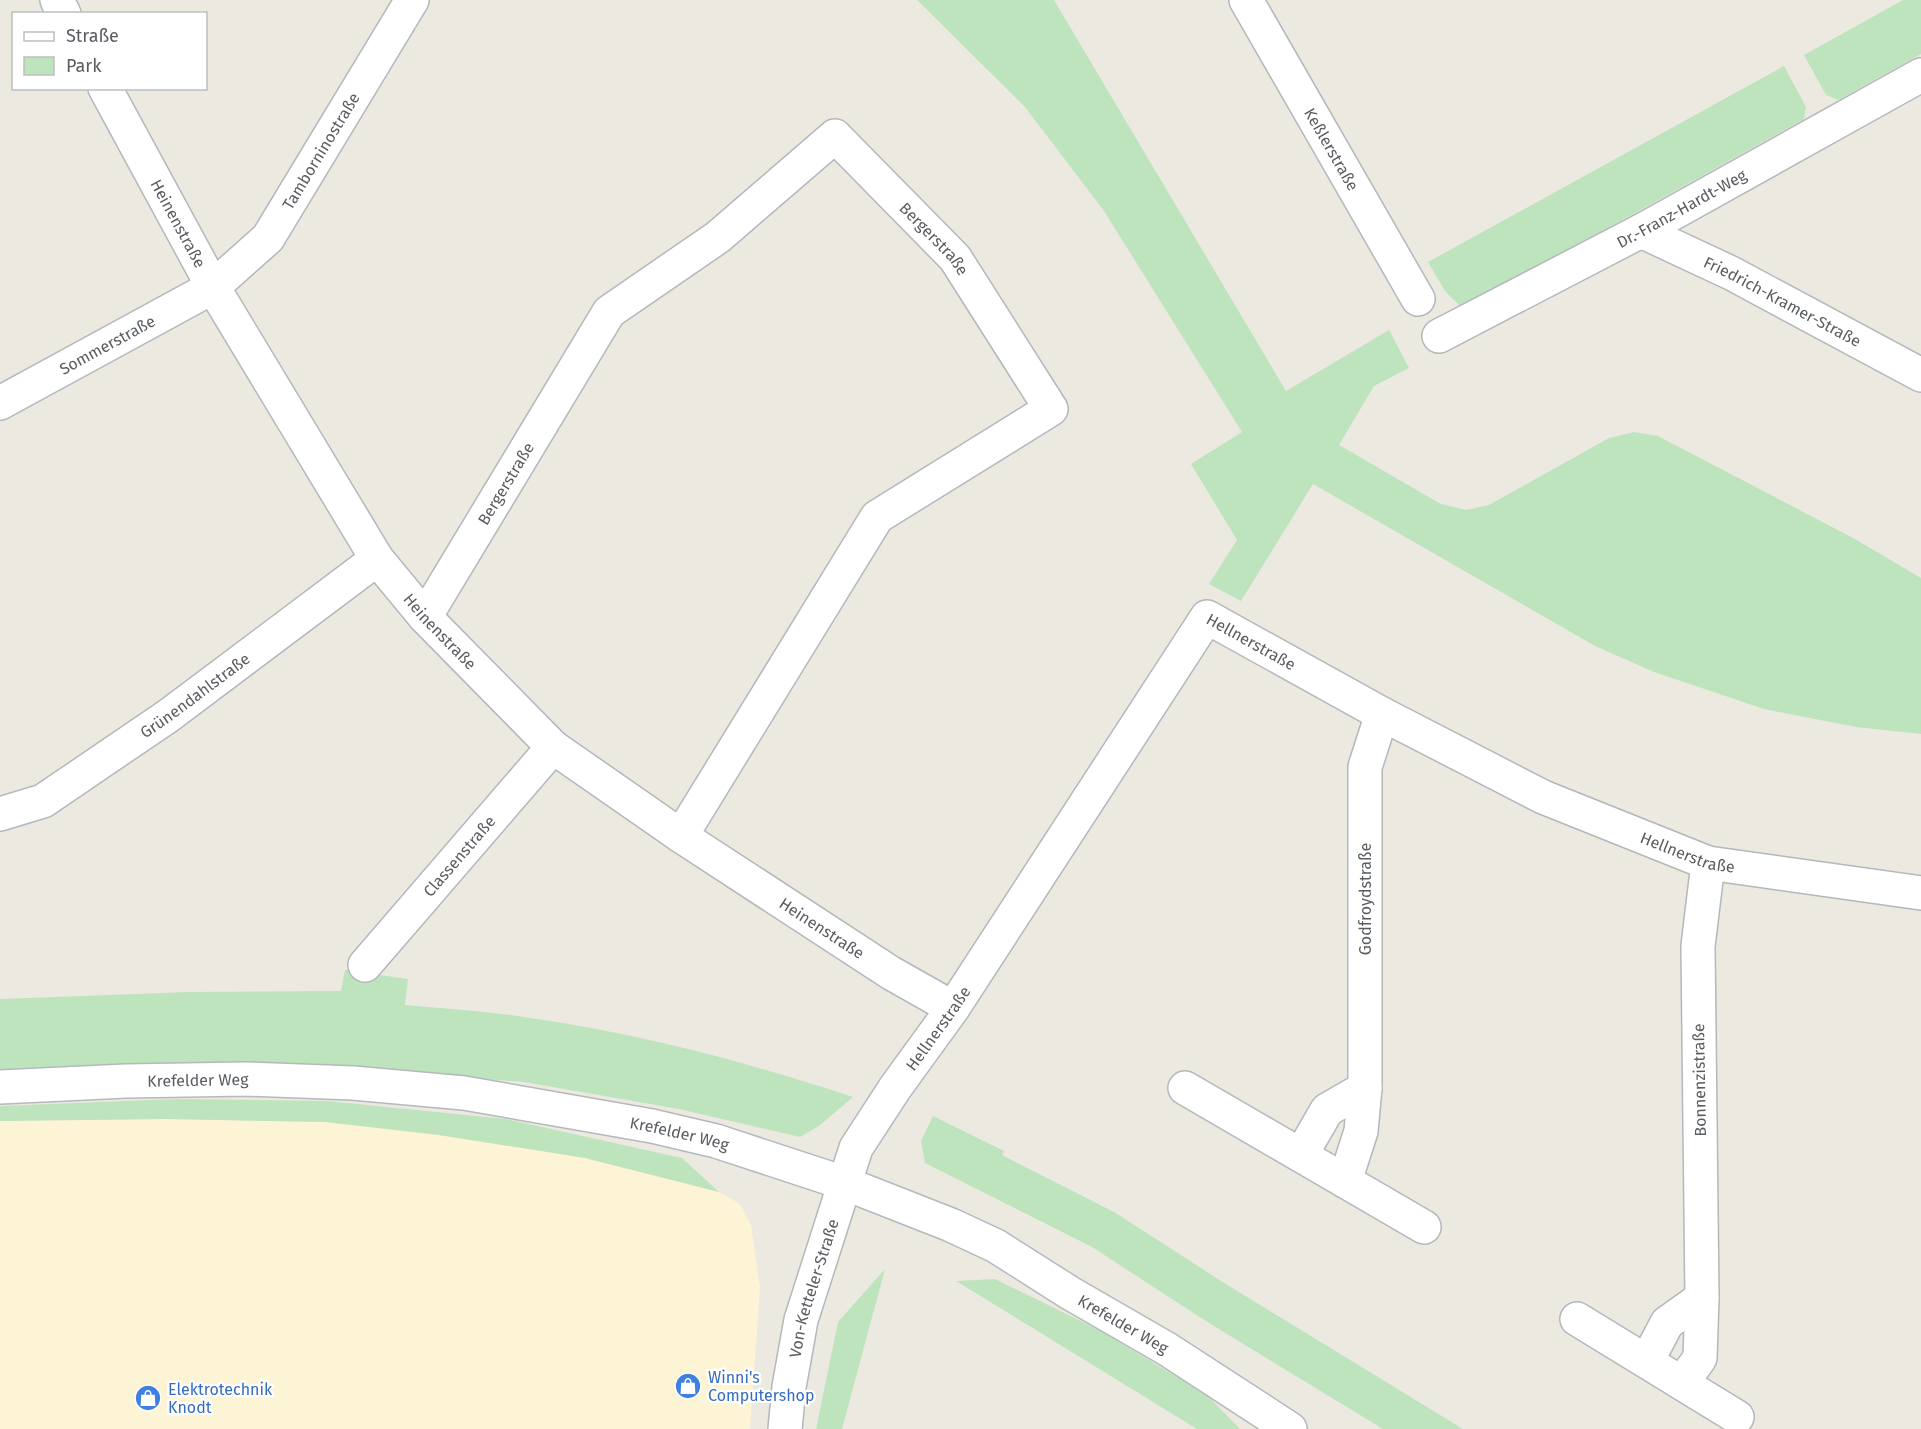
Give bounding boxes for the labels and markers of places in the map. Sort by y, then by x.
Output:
place label: Winni's Computershop [708,1368,814,1405]
shop icon: Winni's Computershop [673,1371,703,1401]
place label: Elektrotechnik Knodt [168,1380,273,1417]
shop icon: Elektrotechnik Knodt [133,1383,163,1413]

